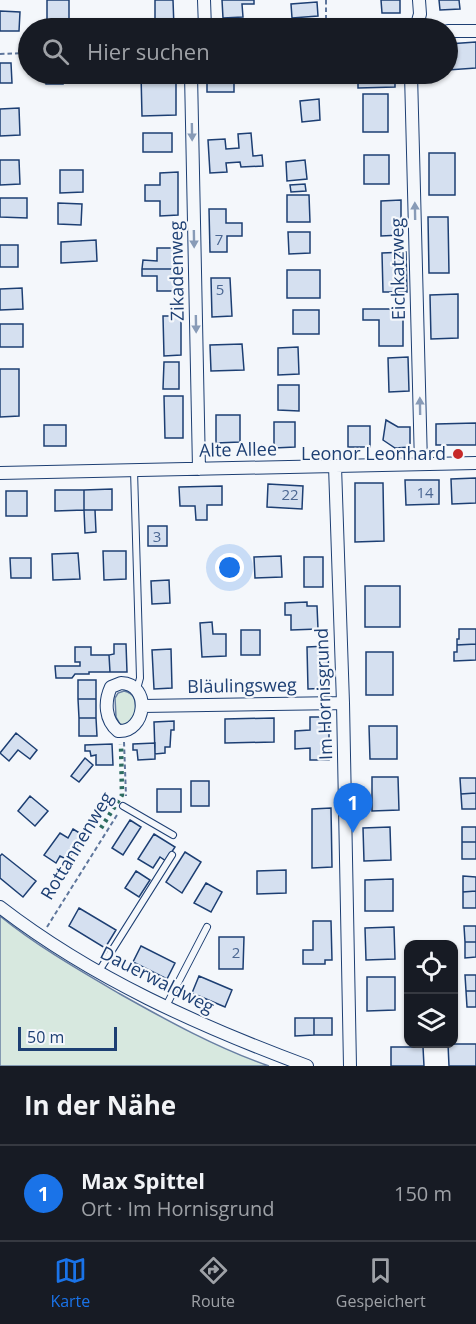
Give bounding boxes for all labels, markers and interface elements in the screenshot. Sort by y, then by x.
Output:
search box [18,18,458,84]
icon: search [39,35,72,68]
text: Hier suchen [87,36,210,66]
one-way arrow [187,122,197,141]
one-way arrow [410,201,420,220]
street label: Eichkatzweg [384,217,410,320]
street label: Zikadenweg [163,220,189,321]
one-way arrow [189,229,199,248]
house number: 7 [215,229,223,249]
house number: 5 [216,279,224,299]
one-way arrow [191,314,201,333]
one-way arrow [415,396,425,415]
street label: Alte Allee [199,436,277,462]
place label: Leonor Leonhard [301,441,446,465]
marker: Leonor Leonhard [451,447,465,461]
house number: 14 [416,482,434,502]
house number: 22 [281,484,299,504]
house number: 3 [153,526,161,546]
your location [215,553,244,582]
street label: Im Hornisgrund [309,628,337,761]
street label: Bläulingsweg [187,672,297,698]
pin: 1 [334,784,372,833]
street label: Rottannenweg [34,787,118,904]
street label: Dauerwaldweg [96,940,219,1018]
map controls [404,940,458,1048]
button: locate [404,940,458,994]
house number: 2 [232,942,240,962]
button: layers [404,994,458,1048]
scale bar [18,1024,117,1052]
text: 50 m [27,1026,64,1048]
text: In der Nähe [24,1087,176,1123]
text: Max Spittel [81,1165,205,1195]
text: 1 [38,1180,49,1207]
text: 150 m [394,1180,452,1207]
text: Ort · Im Hornisgrund [81,1195,274,1222]
tab: Karte [50,1254,90,1312]
tab: Route [191,1254,235,1312]
tab: Gespeichert [336,1254,426,1312]

